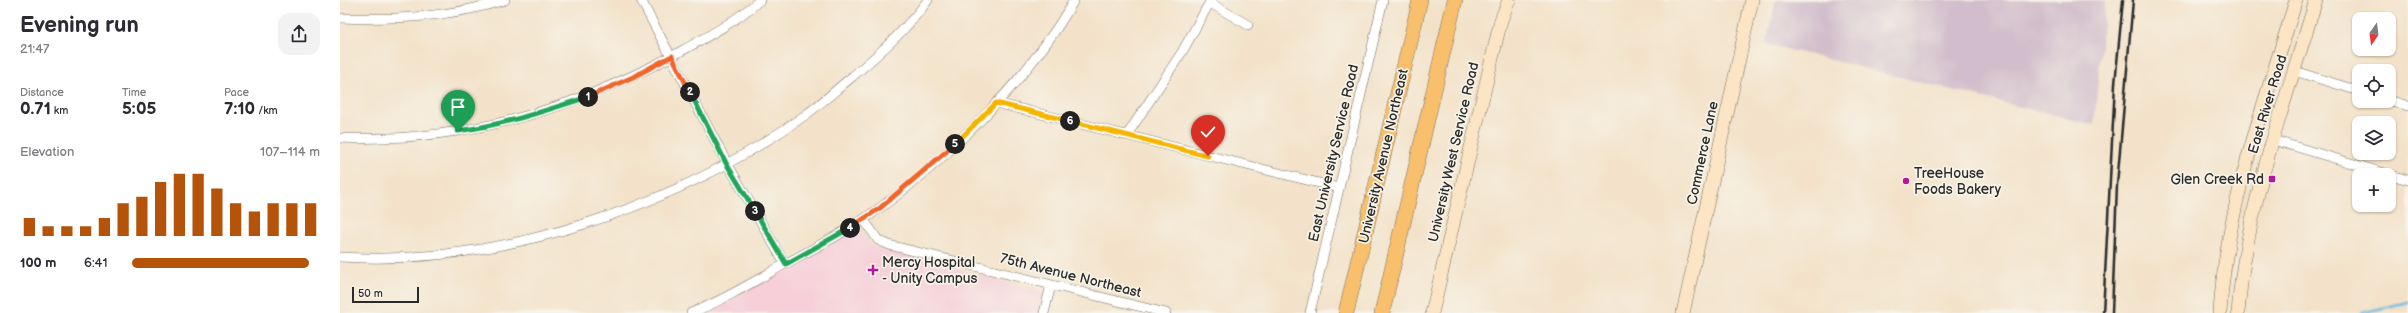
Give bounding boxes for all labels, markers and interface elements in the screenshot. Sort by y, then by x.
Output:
text: Evening run [20,12,139,39]
north arrow [2352,12,2396,56]
map controls [2352,12,2396,212]
button: share [278,13,320,55]
text: 21:47 [20,41,49,57]
street label: East River Road [2244,53,2291,156]
street label: University West Service Road [1424,60,1482,244]
street label: East University Service Road [1305,63,1362,244]
button: locate [2352,64,2396,108]
street label: University Avenue Northeast [1355,67,1412,245]
pin: 2 [680,82,700,102]
text: 2 [687,85,693,98]
text: Distance [20,86,64,99]
text: Time [122,86,146,99]
text: Pace [224,86,249,99]
pin: 1 [578,87,598,107]
pin [441,90,475,131]
text: 1 [586,90,590,103]
icon: arrive [447,96,469,118]
text: 0.71 [20,99,51,119]
text: 5:05 [122,99,156,119]
text: 7:10 [224,99,255,119]
street label: Commerce Lane [1683,100,1722,206]
text: km [51,104,68,117]
text: /km [255,104,278,117]
pin: 6 [1060,111,1080,131]
text: 6 [1067,114,1073,127]
pin [1191,115,1225,156]
button: layers [2352,116,2396,160]
icon: check [1197,121,1219,143]
pin: 5 [945,134,965,154]
text: 5 [952,137,958,150]
text: Elevation [20,144,74,160]
text: 107–114 m [260,144,320,160]
place label: TreeHouse Foods Bakery [1914,165,2002,198]
button: + [2352,168,2396,212]
place label: Glen Creek Rd [2171,171,2264,188]
marker: Glen Creek Rd [2267,174,2277,184]
marker: TreeHouse Foods Bakery [1901,176,1911,186]
pin: 3 [745,201,765,221]
text: 3 [752,204,758,217]
pin: 4 [840,218,860,238]
text: 4 [847,221,853,234]
street label: 75th Avenue Northeast [999,250,1144,301]
place label: Mercy Hospital - Unity Campus [882,254,977,287]
text: 100 m [20,255,56,271]
text: 6:41 [84,255,108,271]
marker: Mercy Hospital - Unity Campus [867,264,879,276]
scale bar [352,285,419,304]
text: 50 m [358,287,383,300]

